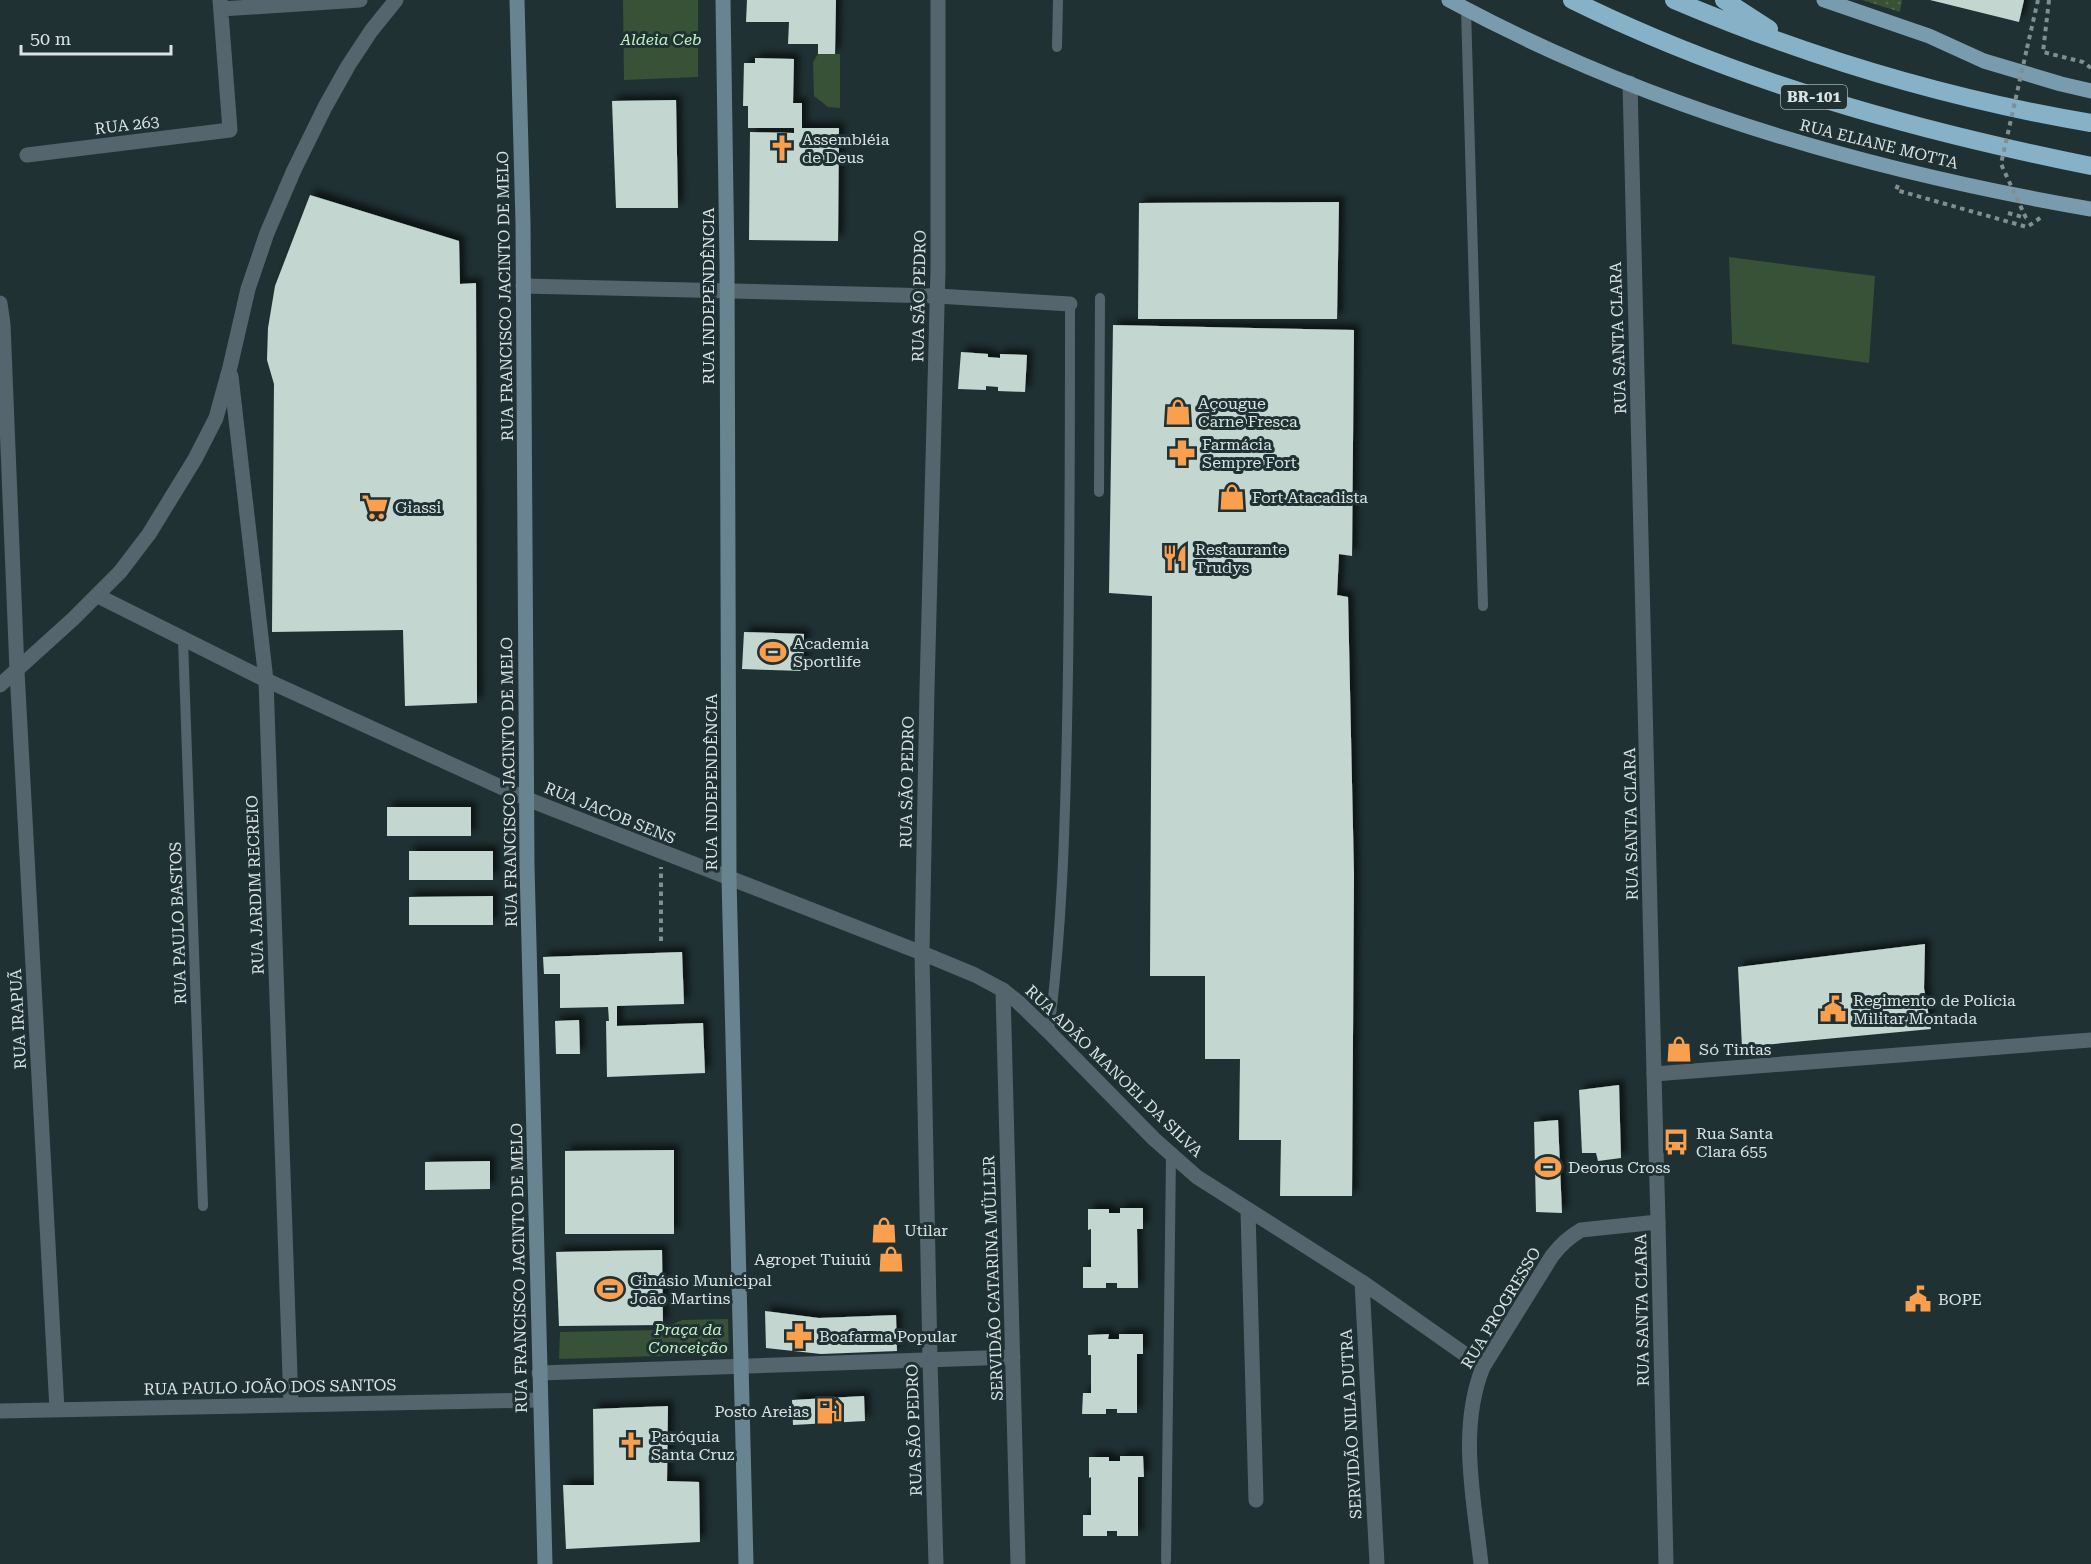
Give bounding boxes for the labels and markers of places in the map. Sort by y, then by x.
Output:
place label: Assembléia de Deus [802,130,890,167]
church icon: Assembléia de Deus [767,133,797,163]
place label: Açougue Carne Fresca [1198,394,1298,431]
shop icon: Açougue Carne Fresca [1163,397,1193,427]
place label: Farmácia Sempre Fort [1202,435,1297,472]
pharmacy icon: Farmácia Sempre Fort [1167,438,1197,468]
shop icon: Fort Atacadista [1217,482,1247,512]
place label: Fort Atacadista [1252,488,1368,507]
supermarket icon: Giassi [360,492,390,522]
place label: Giassi [395,498,441,517]
place label: Restaurante Trudys [1195,540,1287,577]
restaurant icon: Restaurante Trudys [1160,543,1190,573]
place label: Academia Sportlife [793,634,869,671]
sports icon: Academia Sportlife [758,637,788,667]
place label: Regimento de Polícia Militar Montada [1853,991,2016,1028]
public building icon: Regimento de Polícia Militar Montada [1818,994,1848,1024]
shop icon: Só Tintas [1664,1034,1694,1064]
place label: Só Tintas [1699,1040,1772,1059]
place label: Rua Santa Clara 655 [1696,1124,1773,1161]
bus stop icon: Rua Santa Clara 655 [1661,1127,1691,1157]
sports icon: Deorus Cross [1533,1152,1563,1182]
place label: Deorus Cross [1568,1158,1671,1177]
shop icon: Utilar [869,1215,899,1245]
place label: Utilar [904,1221,948,1240]
shop icon: Agropet Tuiuiú [876,1244,906,1274]
place label: Agropet Tuiuiú [754,1250,871,1269]
place label: Ginásio Municipal João Martins [630,1271,772,1308]
sports icon: Ginásio Municipal João Martins [595,1274,625,1304]
public building icon: BOPE [1903,1284,1933,1314]
place label: BOPE [1938,1290,1982,1309]
pharmacy icon: Boafarma Popular [784,1321,814,1351]
place label: Boafarma Popular [819,1327,958,1346]
fuel station icon: Posto Areias [814,1396,844,1426]
place label: Posto Areias [714,1402,809,1421]
place label: Paróquia Santa Cruz [651,1427,735,1464]
church icon: Paróquia Santa Cruz [616,1430,646,1460]

